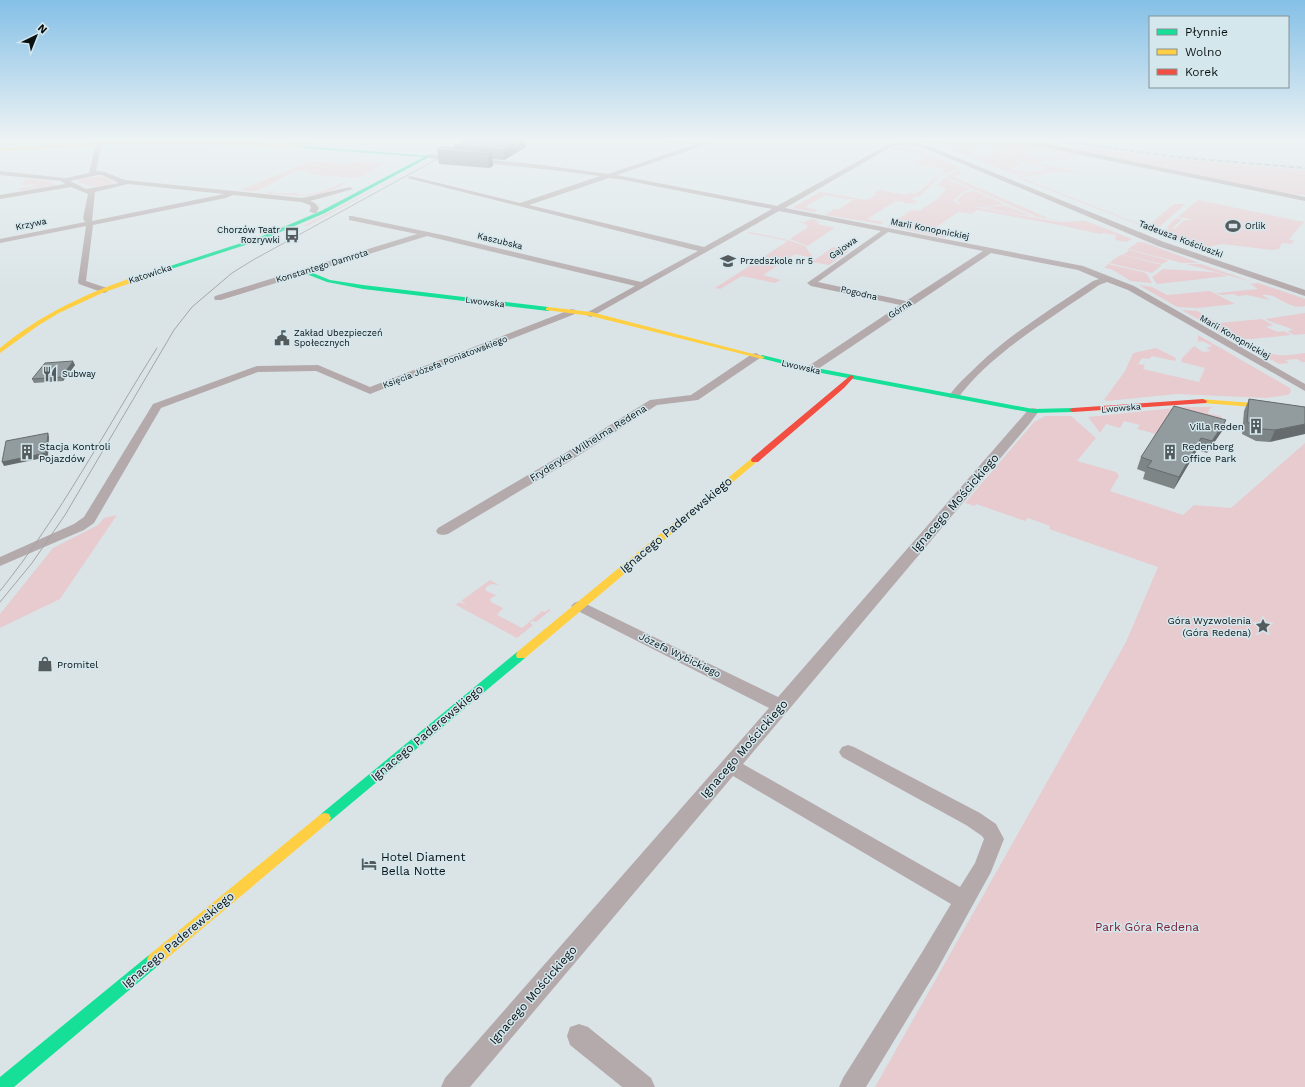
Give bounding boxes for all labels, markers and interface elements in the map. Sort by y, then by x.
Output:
north arrow [16,16,56,56]
legend [1149,16,1289,88]
text: N [35,22,50,37]
text: Płynnie [1185,25,1228,39]
text: Wolno [1185,45,1222,59]
text: Korek [1185,65,1218,79]
street label: Krzywa [15,216,47,232]
street label: Marii Konopnickiej [890,216,970,242]
sports icon: Orlik [1224,217,1242,235]
street label: Tadeusza Kościuszki [1138,218,1224,260]
place label: Orlik [1245,221,1266,231]
place label: Chorzów Teatr Rozrywki [217,225,280,245]
bus stop icon: Chorzów Teatr Rozrywki [283,226,301,244]
street label: Kaszubska [476,231,524,251]
street label: Gajowa [827,235,859,261]
street label: Konstantego Damrota [275,247,369,285]
school or university icon: Przedszkole nr 5 [719,252,737,270]
place label: Przedszkole nr 5 [740,256,813,266]
street label: Katowicka [127,262,173,286]
street label: Pogodna [840,284,878,302]
street label: Lwowska [465,295,505,309]
street label: Górna [886,298,914,320]
street label: Marii Konopnickiej [1198,313,1272,361]
place label: Zakład Ubezpieczeń Społecznych [294,328,383,348]
public building icon: Zakład Ubezpieczeń Społecznych [273,329,291,347]
street label: Księcia Józefa Poniatowskiego [381,334,509,390]
street label: Lwowska [781,358,821,376]
restaurant icon: Subway [41,365,59,383]
place label: Subway [62,369,96,379]
street label: Lwowska [1101,401,1141,415]
street label: Fryderyka Wilhelma Redena [528,402,649,484]
building icon: Villa Reden [1247,417,1265,435]
place label: Villa Reden [1189,421,1244,432]
place label: Stacja Kontroli Pojazdów [39,441,110,464]
place label: Redenberg Office Park [1182,441,1237,464]
building icon: Stacja Kontroli Pojazdów [18,443,36,461]
building icon: Redenberg Office Park [1161,443,1179,461]
street label: Ignacego Mościckiego [908,451,1002,555]
street label: Ignacego Paderewskiego [617,474,735,576]
place label: Góra Wyzwolenia (Góra Redena) [1168,615,1251,638]
place icon: Góra Wyzwolenia (Góra Redena) [1254,617,1272,635]
street label: Józefa Wybickiego [637,630,723,680]
shop icon: Promitel [36,655,54,673]
place label: Promitel [57,659,98,670]
street label: Ignacego Paderewskiego [368,682,486,784]
street label: Ignacego Mościckiego [697,697,791,801]
place label: Hotel Diament Bella Notte [381,850,465,878]
hotel icon: Hotel Diament Bella Notte [360,855,378,873]
street label: Ignacego Paderewskiego [119,889,237,991]
park label: Park Góra Redena [1095,920,1199,934]
street label: Ignacego Mościckiego [486,943,580,1047]

